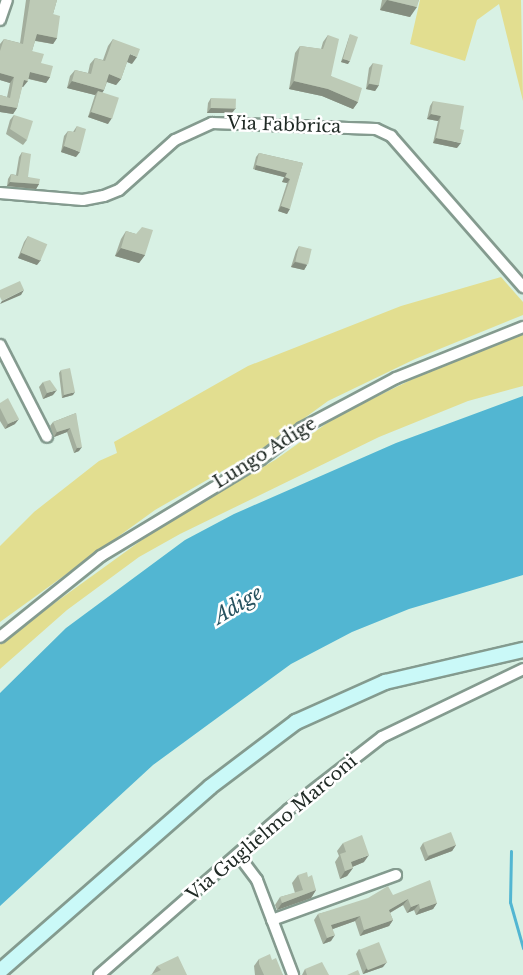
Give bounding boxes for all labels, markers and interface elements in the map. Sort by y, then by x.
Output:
street label: Via Fabbrica [226,112,342,138]
street label: Lungo Adige [209,413,321,493]
water label: Adige [209,581,267,629]
street label: Via Guglielmo Marconi [182,750,362,906]

